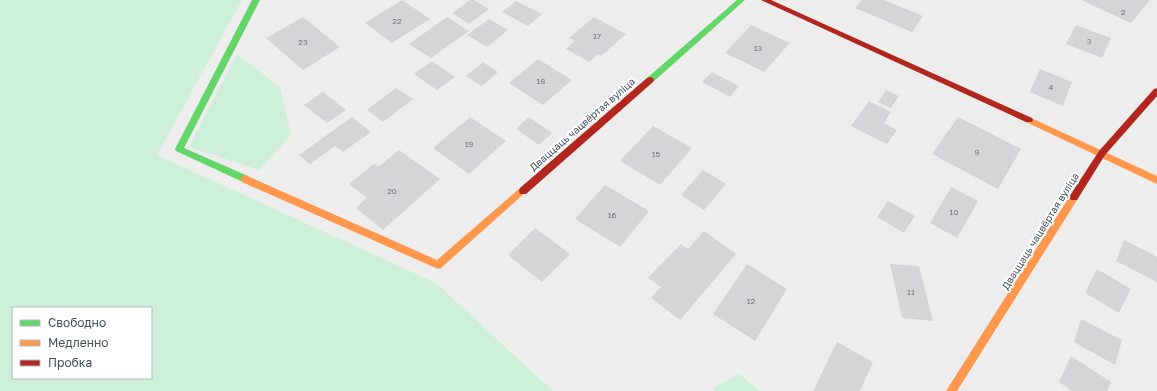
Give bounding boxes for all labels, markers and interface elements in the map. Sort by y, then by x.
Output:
house number: 2 [1121,7,1126,17]
house number: 22 [392,16,402,26]
house number: 17 [593,31,601,41]
house number: 3 [1087,36,1092,46]
house number: 23 [298,37,308,47]
house number: 13 [754,43,763,53]
street label: Дваццаць чацвёртая вуліца [527,75,637,173]
house number: 18 [537,76,545,86]
house number: 4 [1049,82,1054,92]
house number: 19 [465,139,474,149]
house number: 9 [975,147,980,157]
house number: 15 [652,149,661,159]
street label: Дваццаць чацвёртая вуліца [999,170,1081,292]
house number: 20 [387,186,397,196]
house number: 10 [950,207,958,217]
house number: 16 [608,210,617,220]
house number: 11 [907,287,915,297]
house number: 12 [747,296,756,306]
legend [12,307,152,379]
text: Свободно [48,315,106,330]
text: Медленно [48,335,108,350]
text: Пробка [48,355,92,370]

